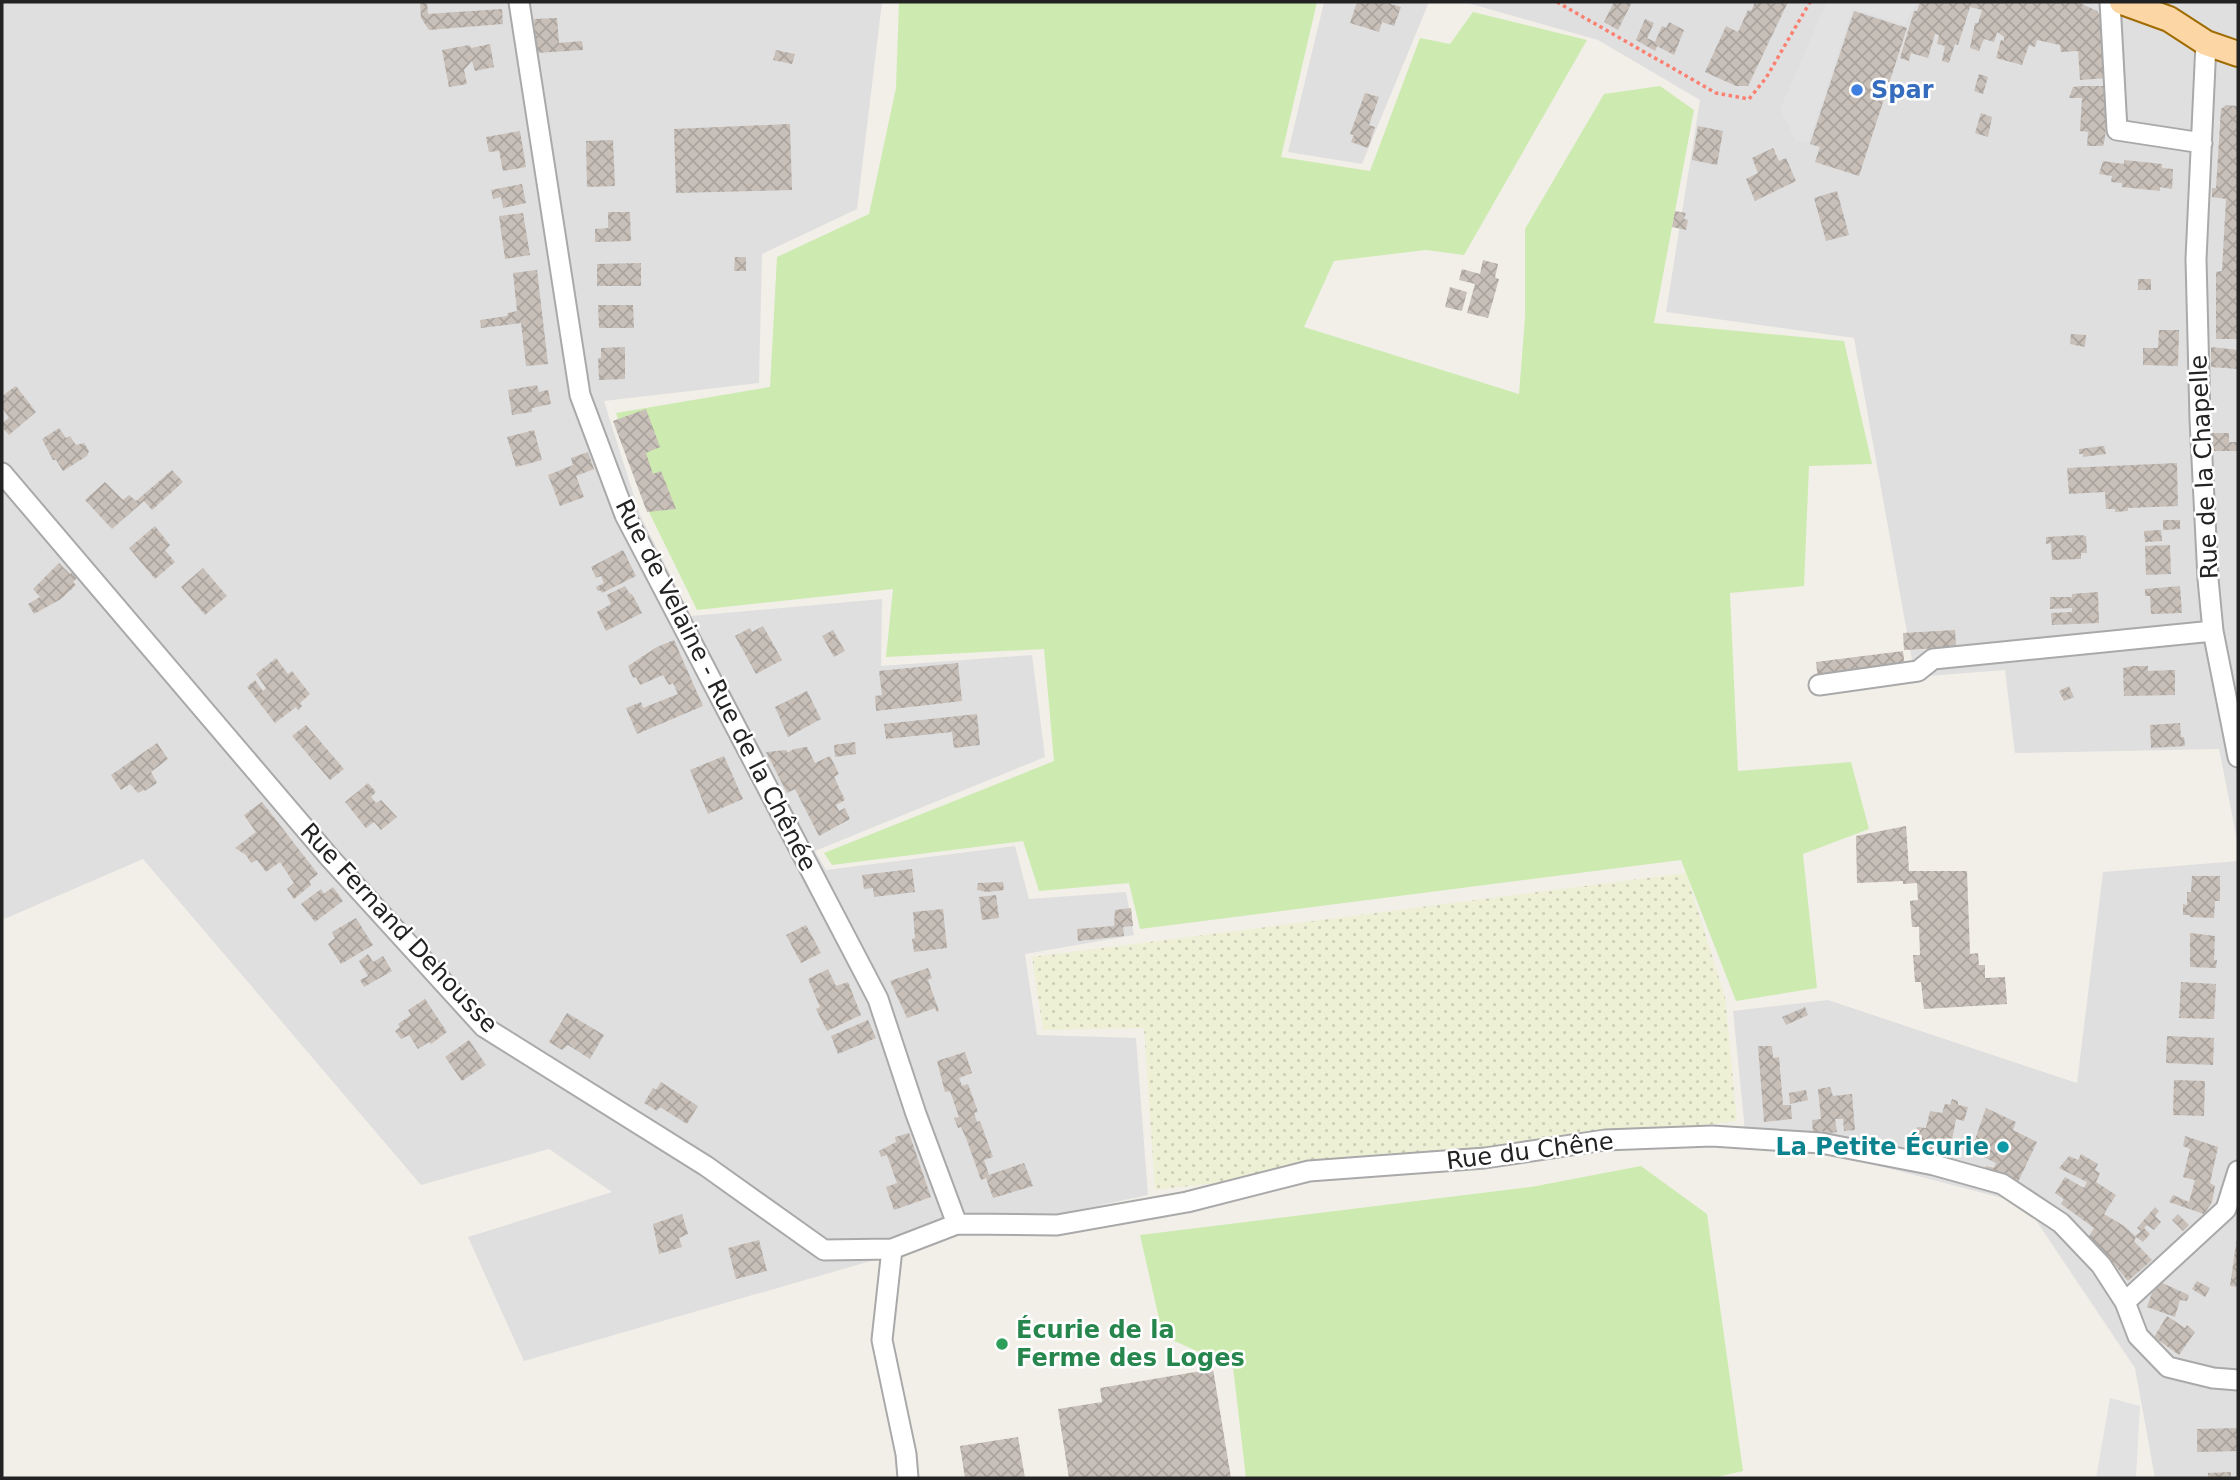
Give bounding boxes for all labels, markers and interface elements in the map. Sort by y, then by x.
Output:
place label: Spar [1871,76,1934,104]
marker: Spar [1849,82,1865,98]
street label: Rue de la Chapelle [2184,354,2224,580]
street label: Rue de Velaine - Rue de la Chênée [610,494,822,876]
street label: Rue Fernand Dehousse [295,818,503,1038]
street label: Rue du Chêne [1445,1127,1615,1175]
place label: La Petite Écurie [1775,1132,1989,1161]
marker: La Petite Écurie [1995,1139,2011,1155]
place label: Écurie de la Ferme des Loges [1016,1315,1245,1372]
marker: Écurie de la Ferme des Loges [994,1336,1010,1352]

